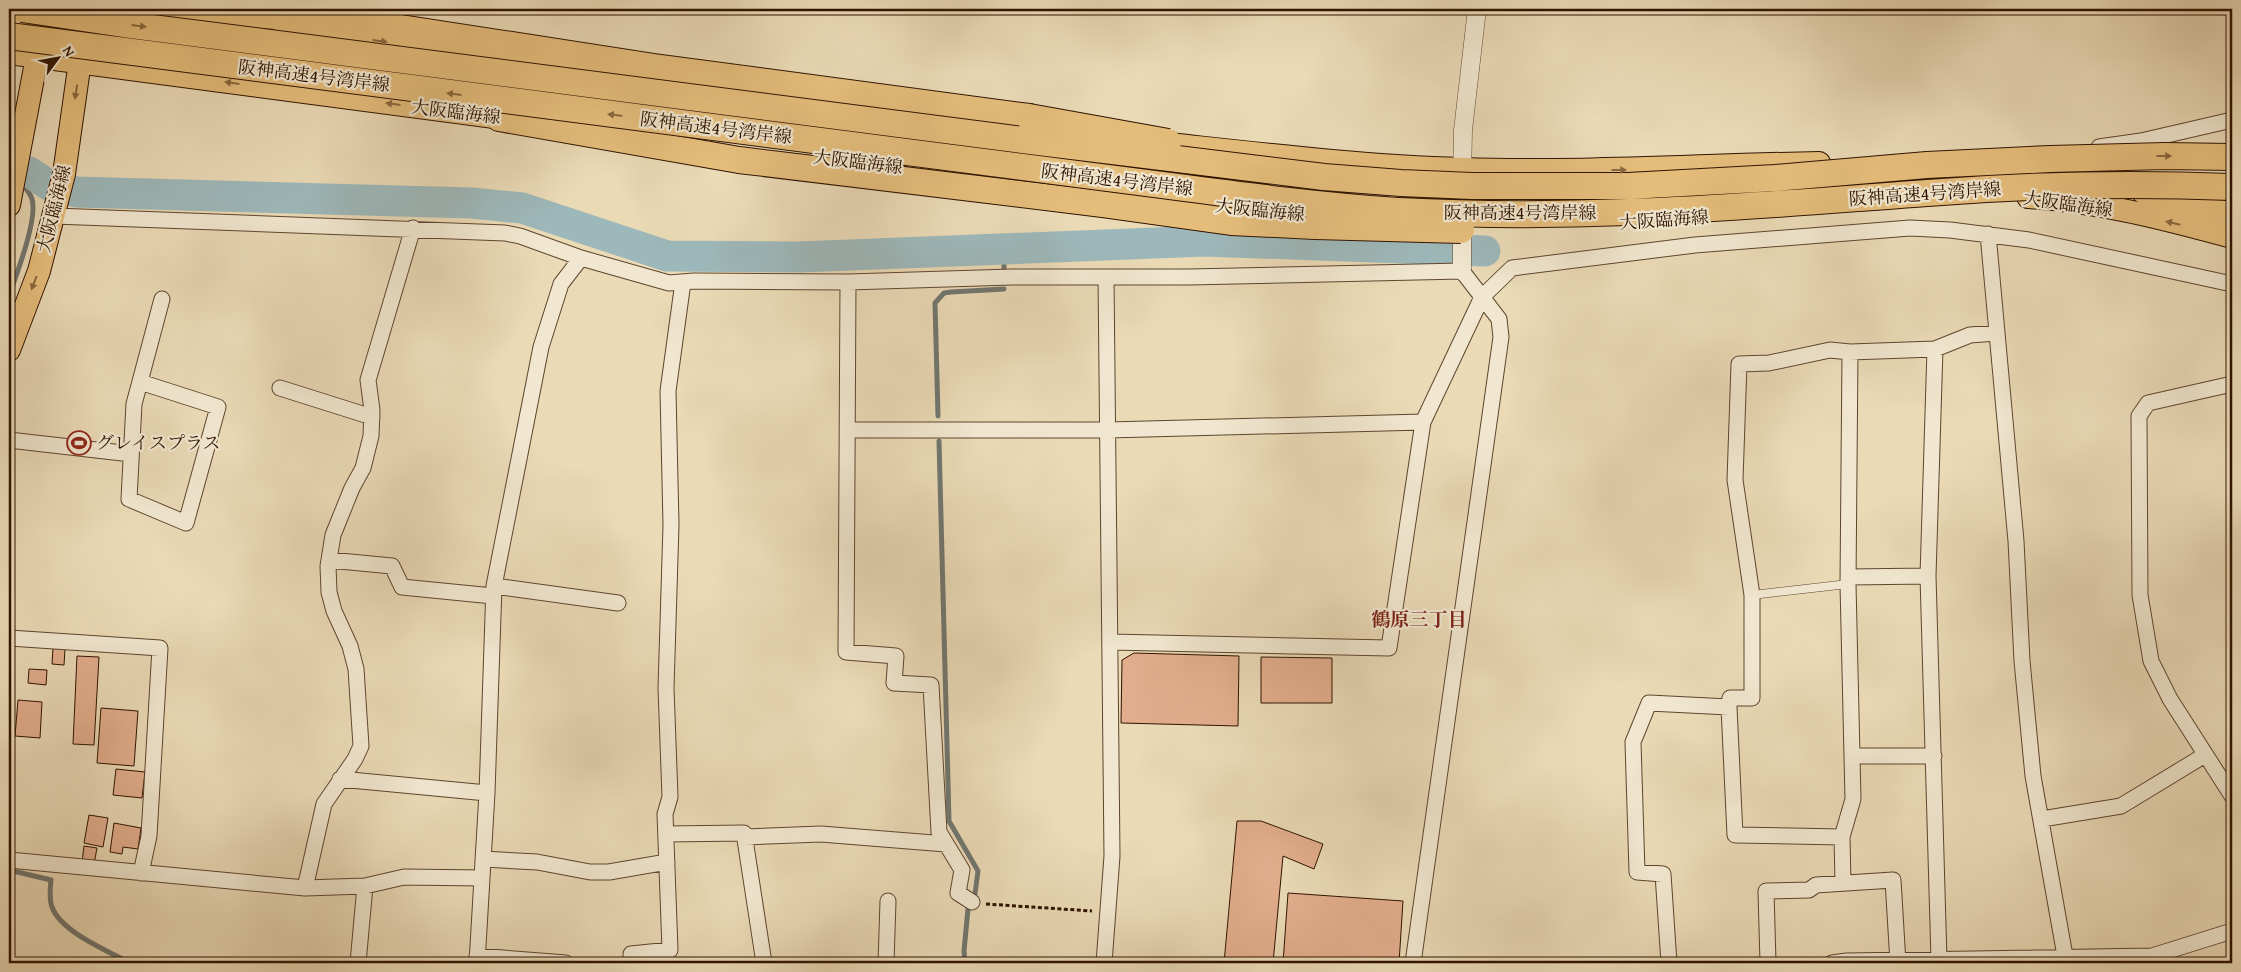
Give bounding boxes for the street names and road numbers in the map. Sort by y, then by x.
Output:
street label: 阪神高速4号湾岸線 [237,53,391,98]
street label: 大阪臨海線 [410,93,502,130]
street label: 阪神高速4号湾岸線 [639,105,793,150]
street label: 大阪臨海線 [812,143,904,180]
street label: 阪神高速4号湾岸線 [1040,157,1194,202]
street label: 大阪臨海線 [30,162,78,256]
street label: 阪神高速4号湾岸線 [1848,175,2002,212]
street label: 大阪臨海線 [2022,184,2115,223]
street label: 大阪臨海線 [1214,191,1306,228]
street label: 阪神高速4号湾岸線 [1444,199,1596,226]
street label: 大阪臨海線 [1618,203,1710,236]

